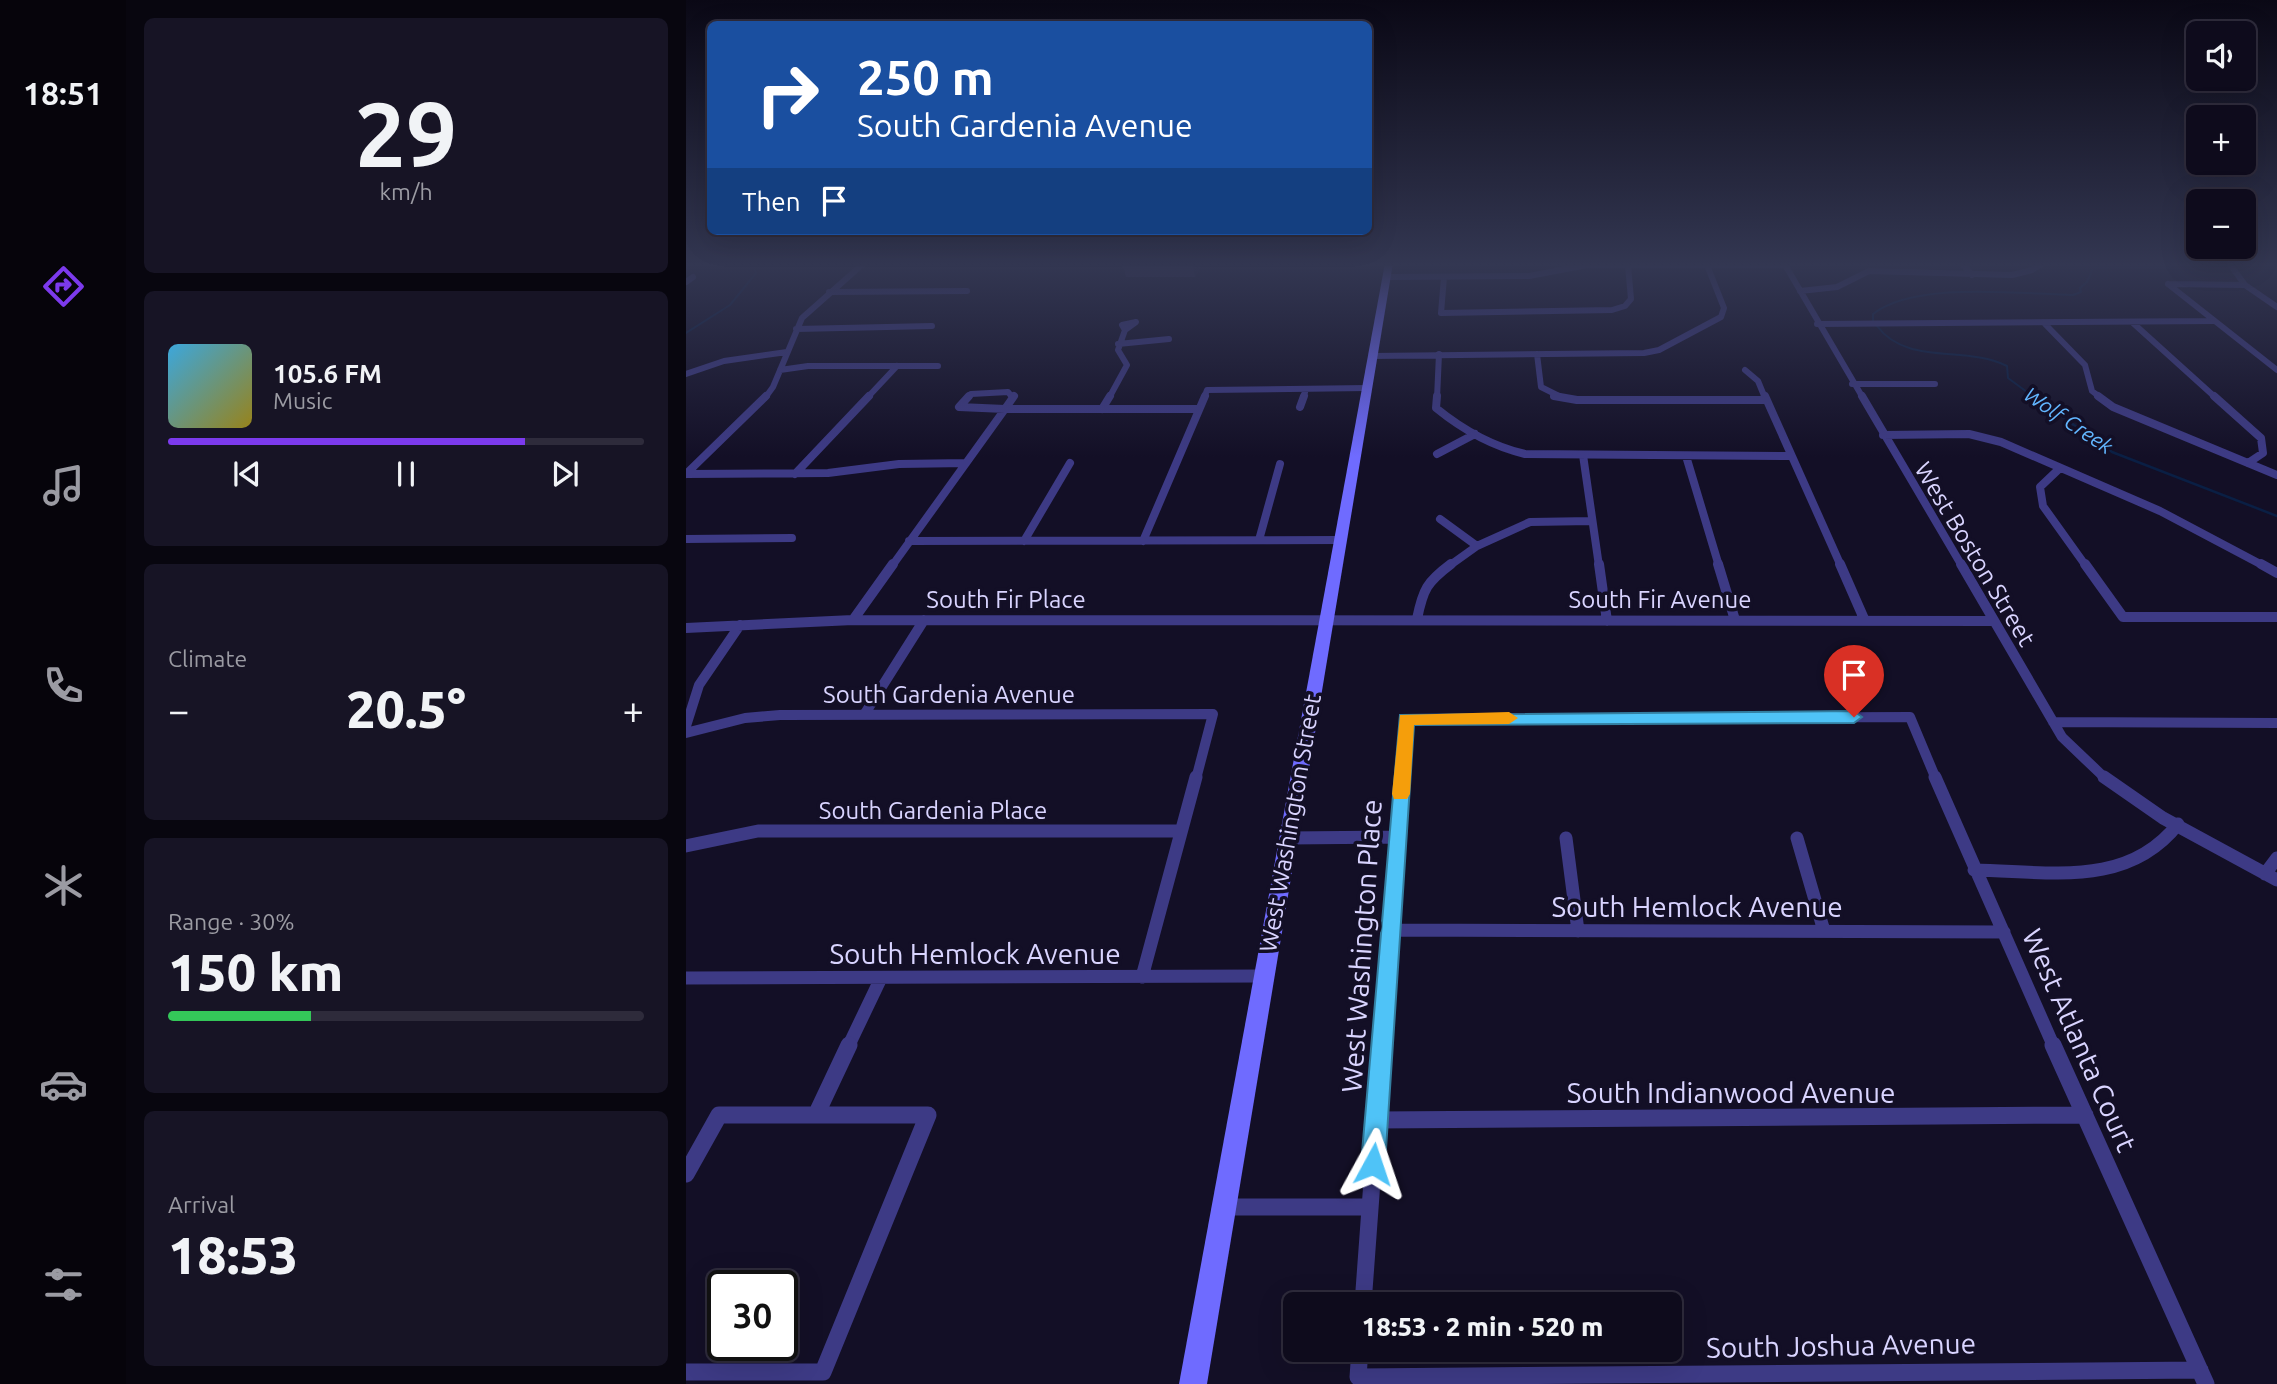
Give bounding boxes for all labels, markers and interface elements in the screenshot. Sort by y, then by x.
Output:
map controls [2186,21,2256,259]
button: sound [2186,21,2256,91]
icon: right [742,49,833,140]
text: 250 m [857,49,994,104]
text: 18:51 [23,75,103,111]
text: 29 [355,82,457,184]
button: + [2186,105,2256,175]
text: South Gardenia Avenue [857,107,1193,143]
text: km/h [379,179,433,204]
icon: arrive [815,182,853,220]
text: Then [742,187,801,216]
button: − [2186,189,2256,259]
icon: directions [39,262,88,311]
text: 105.6 FM [273,359,382,388]
water label: Wolf Creek [2020,382,2118,458]
text: Music [273,388,332,413]
icon: previous [228,455,266,493]
icon: pause [387,455,425,493]
icon: next [546,455,584,493]
street label: West Boston Street [1909,457,2041,651]
icon: music [39,461,88,510]
street label: South Fir Place [926,586,1086,613]
street label: South Fir Avenue [1569,586,1751,613]
pin [1824,645,1884,717]
text: Climate [168,646,247,671]
icon: arrive [1835,656,1873,694]
icon: phone [39,661,88,710]
text: 20.5° [346,680,466,738]
street label: South Gardenia Avenue [823,681,1075,708]
text: − [168,689,189,731]
text: + [623,689,644,731]
street label: West Washington Street [1254,691,1326,954]
street label: South Gardenia Place [819,797,1047,824]
street label: West Washington Place [1335,798,1387,1094]
icon: climate [39,861,88,910]
street label: South Hemlock Avenue [1551,891,1843,922]
text: Range · 30% [168,909,295,934]
street label: West Atlanta Court [2017,924,2143,1156]
street label: South Hemlock Avenue [829,938,1121,969]
text: 150 km [168,943,343,1001]
icon: car [39,1060,88,1109]
street label: South Indianwood Avenue [1567,1077,1895,1108]
position arrow [1336,1127,1410,1201]
text: Arrival [168,1192,235,1217]
text: 18:53 [168,1226,298,1284]
icon: filters [39,1260,88,1309]
speed limit sign: 30 [707,1270,798,1361]
text: 18:53 · 2 min · 520 m [1362,1312,1603,1341]
street label: South Joshua Avenue [1706,1327,1976,1363]

